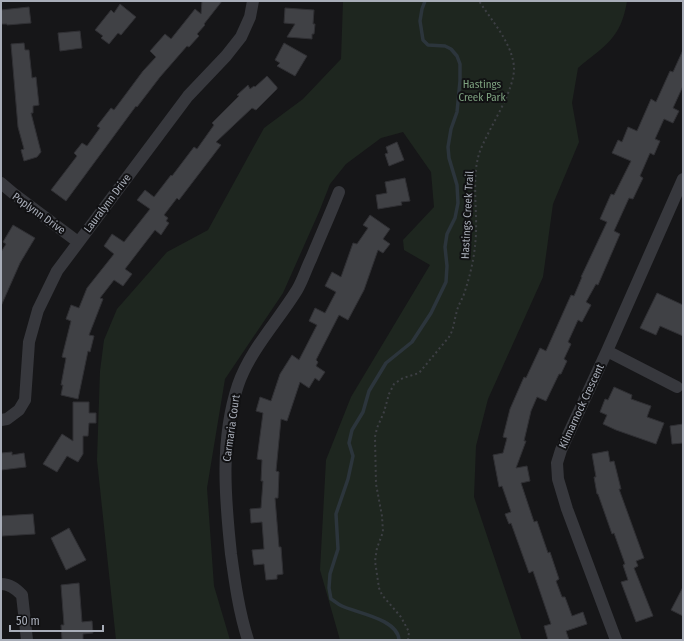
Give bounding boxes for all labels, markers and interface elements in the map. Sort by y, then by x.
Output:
park label: Hastings Creek Park [458,78,506,104]
street label: Lauralynn Drive [81,171,134,235]
street label: Hastings Creek Trail [459,171,476,259]
street label: Poplynn Drive [10,190,68,237]
street label: Kilmarnock Crescent [556,362,607,450]
street label: Carmaria Court [220,393,243,462]
scale bar [10,607,103,633]
text: 50 m [16,614,40,628]

